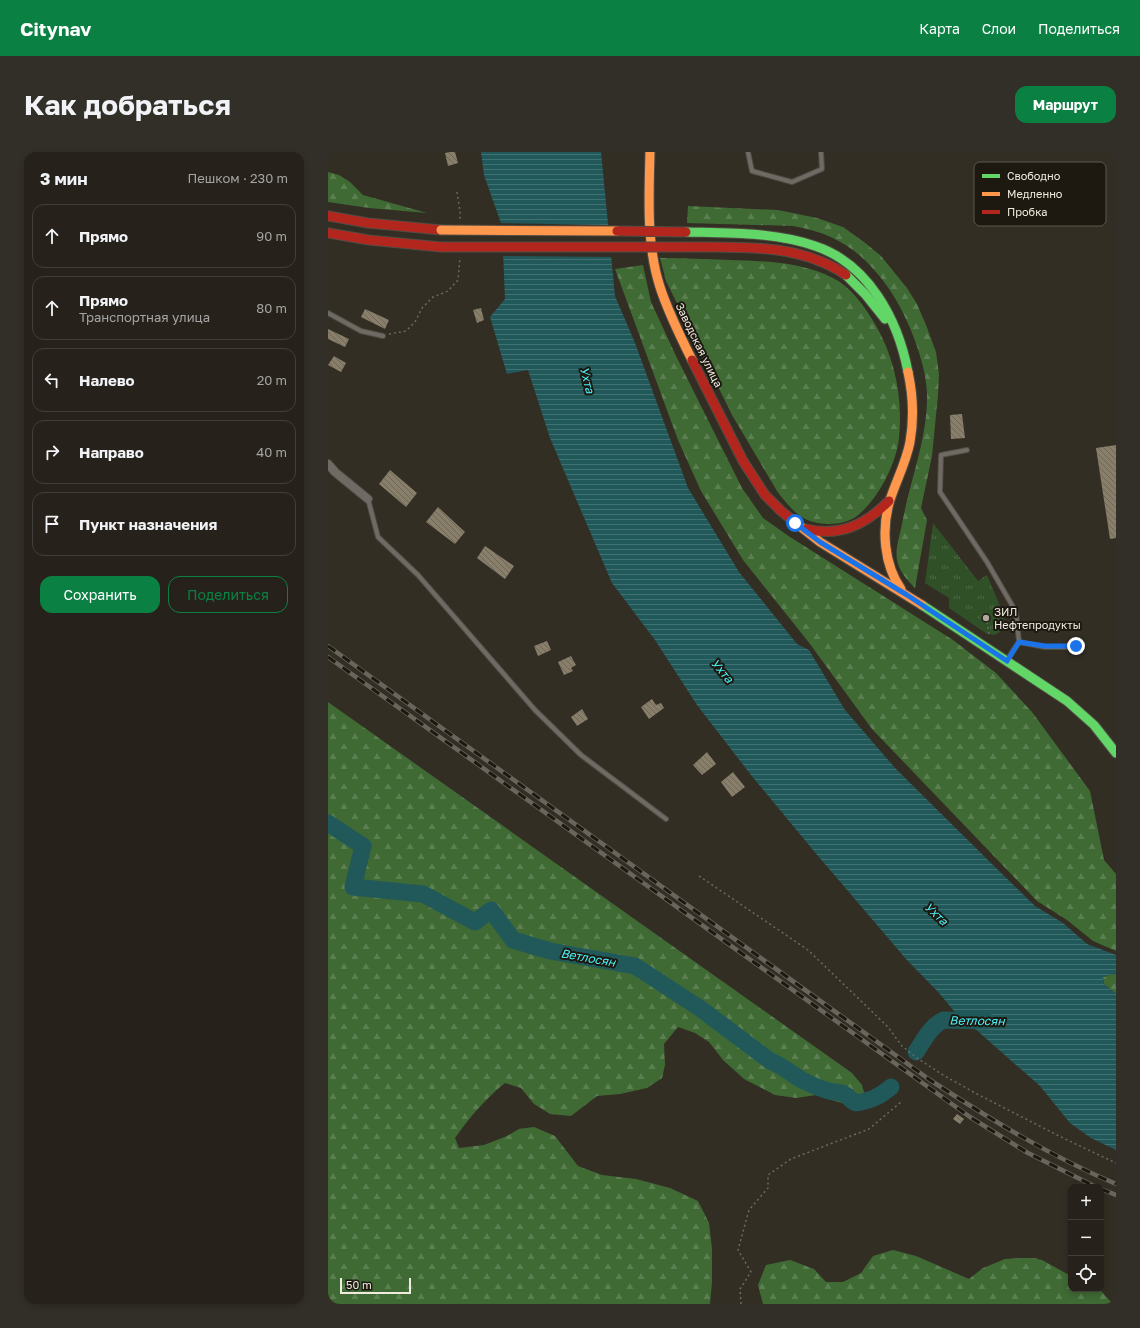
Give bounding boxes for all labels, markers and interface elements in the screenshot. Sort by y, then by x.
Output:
text: Citynav [20,17,92,40]
text: Карта [919,20,960,37]
text: Слои [982,20,1016,37]
text: Поделиться [1038,20,1120,37]
button: Маршрут [1015,86,1116,123]
text: Как добраться [24,88,231,121]
legend [974,162,1106,226]
text: 3 мин [40,168,88,189]
text: Свободно [1007,169,1061,182]
text: Пешком · 230 m [187,170,288,186]
text: Медленно [1007,187,1063,200]
text: Пробка [1007,205,1048,218]
icon: ahead [41,225,63,247]
text: Прямо [79,227,128,245]
text: 90 m [256,228,287,244]
text: Прямо [79,291,128,309]
icon: ahead [41,297,63,319]
text: 80 m [256,300,287,316]
street label: Заводская улица [673,300,726,389]
text: Транспортная улица [79,309,210,325]
water label: Ухта [577,365,598,396]
icon: left [41,369,63,391]
text: Налево [79,371,135,389]
text: 20 m [257,372,287,388]
icon: right [41,441,63,463]
text: Направо [79,443,144,461]
text: 40 m [256,444,287,460]
icon: arrive [41,513,63,535]
route start [786,514,804,532]
text: Пункт назначения [79,515,217,533]
button: Сохранить [40,576,160,613]
button: Поделиться [168,576,288,613]
place label: ЗИЛ Нефтепродукты [994,605,1081,631]
marker: ЗИЛ Нефтепродукты [981,613,991,623]
route end [1067,637,1085,655]
water label: Ухта [708,656,738,687]
water label: Ухта [921,899,952,929]
water label: Ветлосян [560,945,617,970]
water label: Ветлосян [949,1013,1005,1028]
map controls [1068,1184,1104,1292]
button: + [1068,1184,1104,1220]
button: − [1068,1220,1104,1256]
button: locate [1068,1256,1104,1292]
scale bar [340,1276,411,1295]
text: 50 m [346,1278,372,1291]

